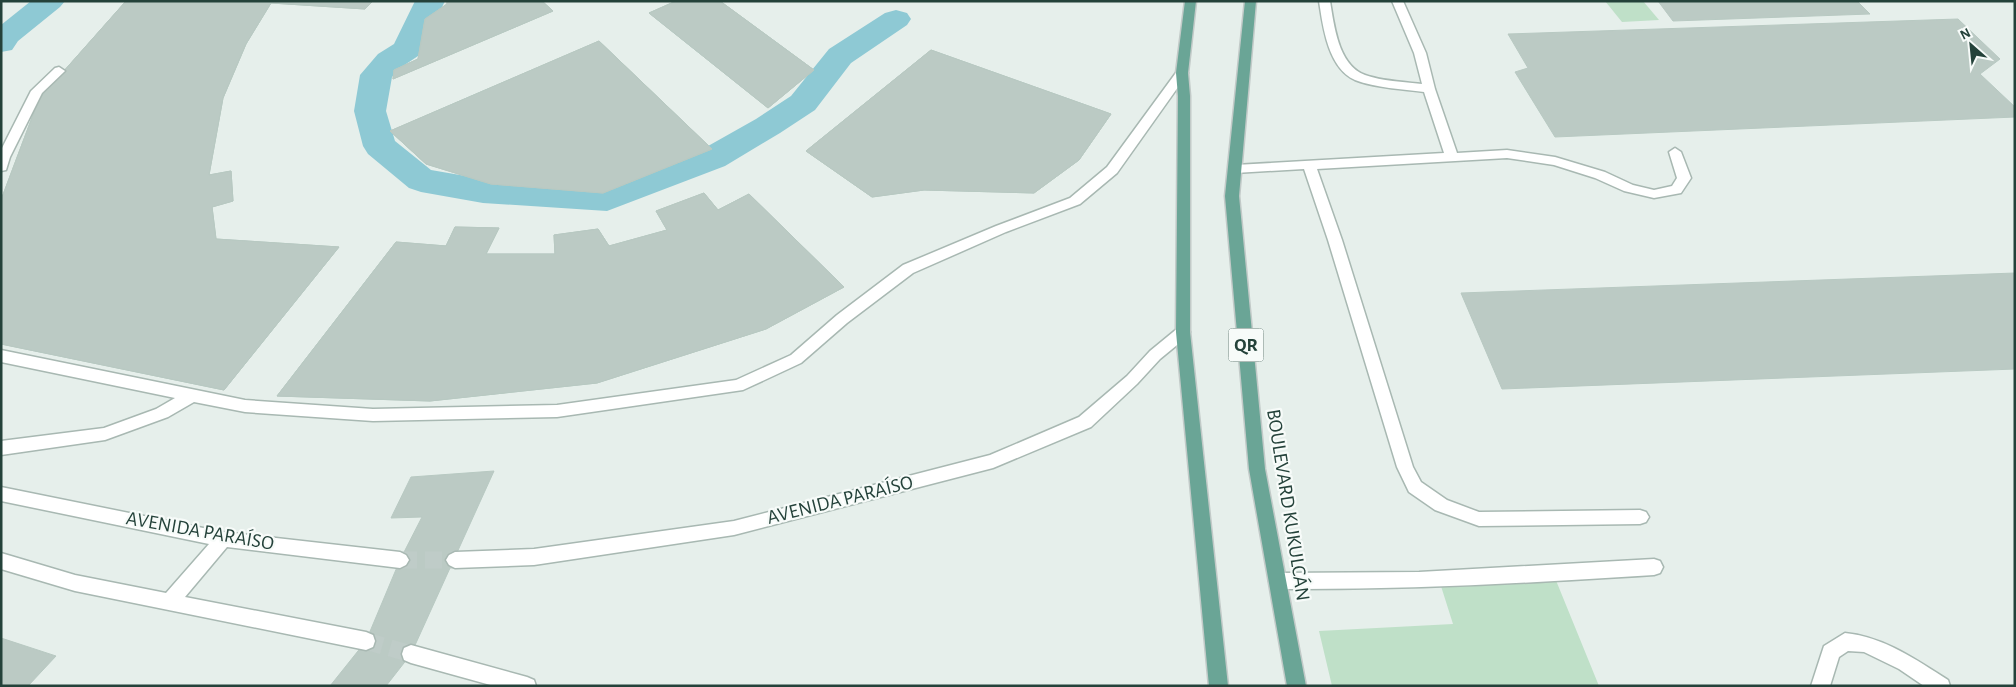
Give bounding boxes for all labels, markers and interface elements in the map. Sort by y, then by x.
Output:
north arrow [1946,20,1996,70]
text: N [1958,26,1973,43]
road number: QR [1228,328,1264,362]
street label: BOULEVARD KUKULCÁN [1263,408,1314,602]
street label: AVENIDA PARAÍSO [765,471,915,528]
street label: AVENIDA PARAÍSO [125,507,276,554]

